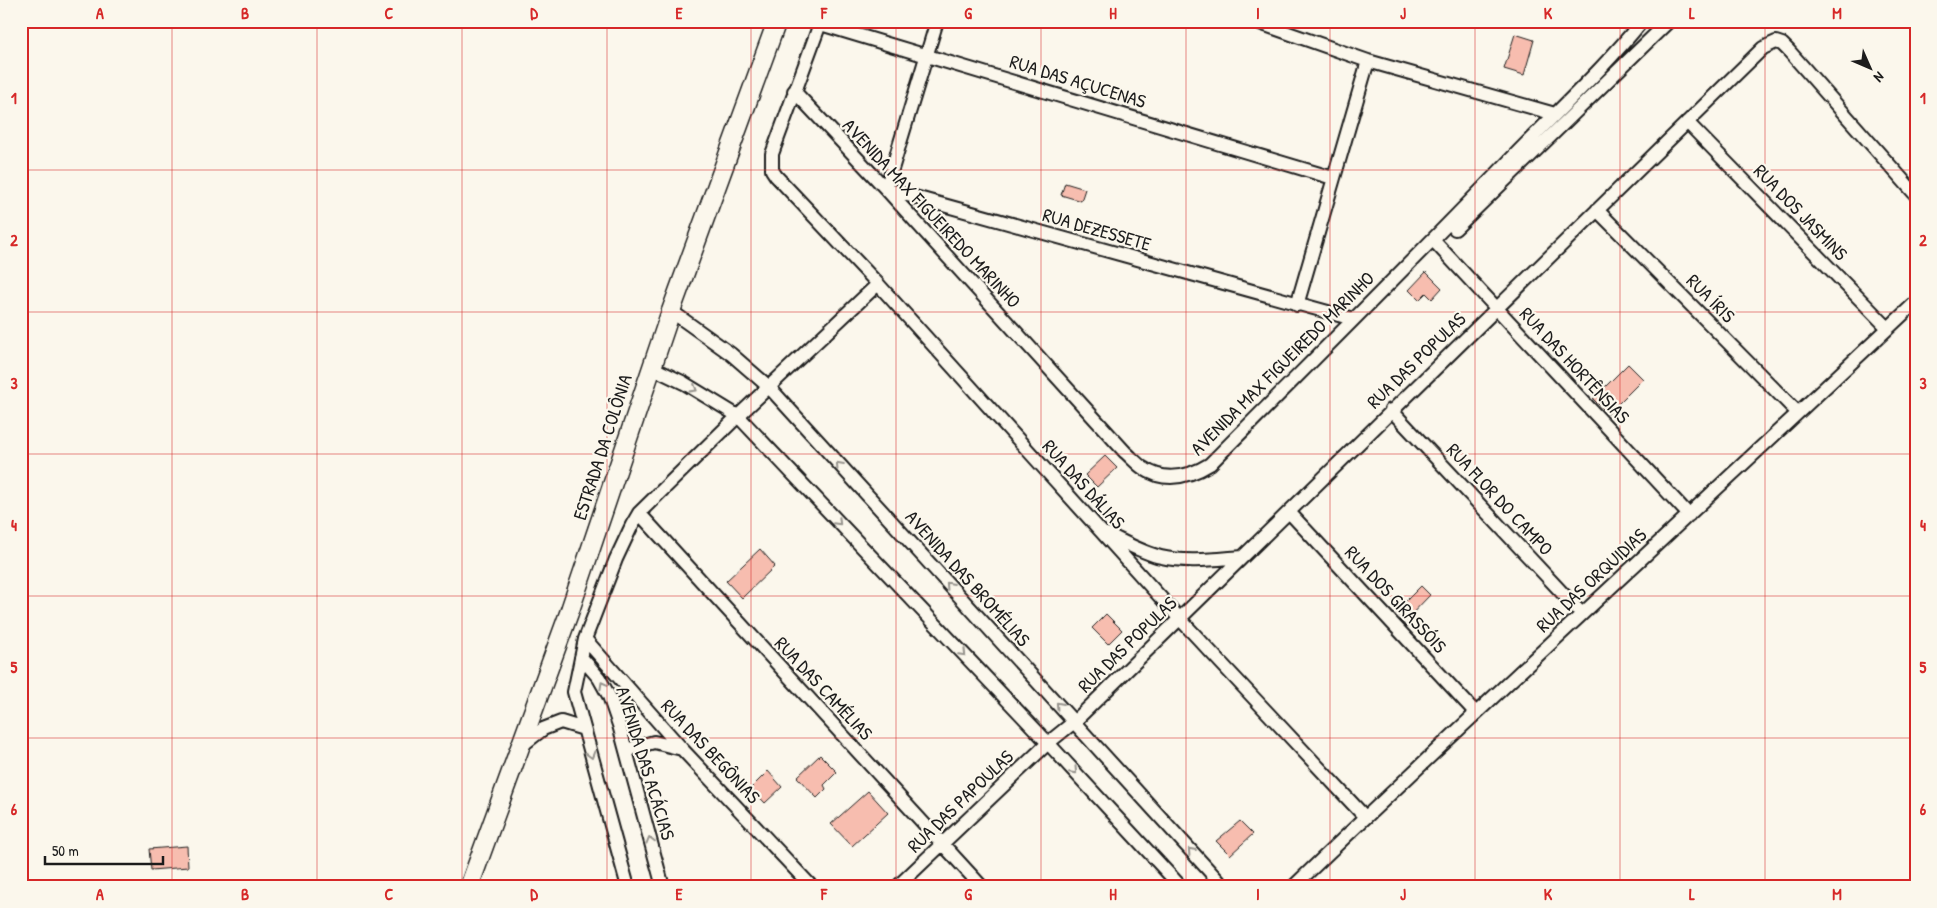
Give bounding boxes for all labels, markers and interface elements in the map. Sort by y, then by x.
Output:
text: A [96,2,104,24]
text: B [241,2,249,24]
text: C [385,2,394,24]
text: D [530,2,538,24]
text: E [675,2,683,24]
text: F [820,2,828,24]
text: G [964,2,972,24]
text: H [1109,2,1117,24]
text: I [1256,2,1260,24]
text: J [1400,2,1406,24]
text: K [1544,2,1553,24]
text: L [1689,2,1695,24]
text: M [1832,2,1842,24]
north arrow [1844,42,1894,92]
street label: RUA DAS AÇUCENAS [1007,48,1150,114]
text: N [1870,68,1889,87]
text: 1 [11,87,17,109]
text: 1 [1920,87,1926,109]
street label: AVENIDA MAX FIGUEIREDO MARINHO [837,113,1027,313]
street label: RUA DOS JASMINS [1748,158,1854,266]
street label: RUA DEZESSETE [1040,201,1155,257]
text: 2 [10,229,18,251]
text: 2 [1919,229,1927,251]
street label: AVENIDA MAX FIGUEIREDO MARINHO [1184,265,1380,461]
street label: RUA ÍRIS [1681,268,1741,328]
street label: RUA DAS HORTÊNSIAS [1514,301,1636,429]
street label: RUA DAS POPULAS [1361,306,1471,414]
street label: ESTRADA DA COLÔNIA [566,371,638,523]
text: 3 [10,372,18,394]
text: 3 [1919,372,1927,394]
one-way arrow [689,383,698,393]
street label: RUA DAS DÁLIAS [1037,434,1131,534]
street label: RUA FLOR DO CAMPO [1441,437,1559,561]
one-way arrow [836,461,845,470]
street label: AVENIDA DAS BROMÉLIAS [900,504,1036,652]
text: 4 [11,514,17,536]
text: 4 [1920,514,1926,536]
one-way arrow [832,517,841,526]
street label: RUA DAS ORQUIDIAS [1530,522,1652,638]
street label: RUA DOS GIRASSÓIS [1339,540,1453,659]
one-way arrow [946,581,955,590]
street label: RUA DAS POPULAS [1072,590,1182,698]
street label: RUA DAS CAMÉLIAS [769,630,879,746]
one-way arrow [957,647,966,656]
text: 5 [11,656,18,678]
text: 5 [1920,656,1927,678]
one-way arrow [599,681,609,690]
street label: AVENIDA DAS ACÁCIAS [610,683,682,843]
street label: RUA DAS BEGÔNIAS [656,693,767,809]
one-way arrow [1055,701,1064,710]
street label: RUA DAS PAPOULAS [901,744,1019,858]
one-way arrow [586,751,596,759]
one-way arrow [1068,765,1077,774]
text: 6 [11,798,18,820]
text: 6 [1920,798,1927,820]
scale bar [45,833,162,865]
one-way arrow [645,835,656,844]
text: 50 m [52,840,79,861]
one-way arrow [1188,847,1197,856]
text: A [96,883,104,905]
text: B [241,883,249,905]
text: C [385,883,394,905]
text: D [530,883,538,905]
text: E [675,883,683,905]
text: F [820,883,828,905]
text: G [964,883,972,905]
text: H [1109,883,1117,905]
text: I [1256,883,1260,905]
text: J [1400,883,1406,905]
text: K [1544,883,1553,905]
text: L [1689,883,1695,905]
text: M [1832,883,1842,905]

